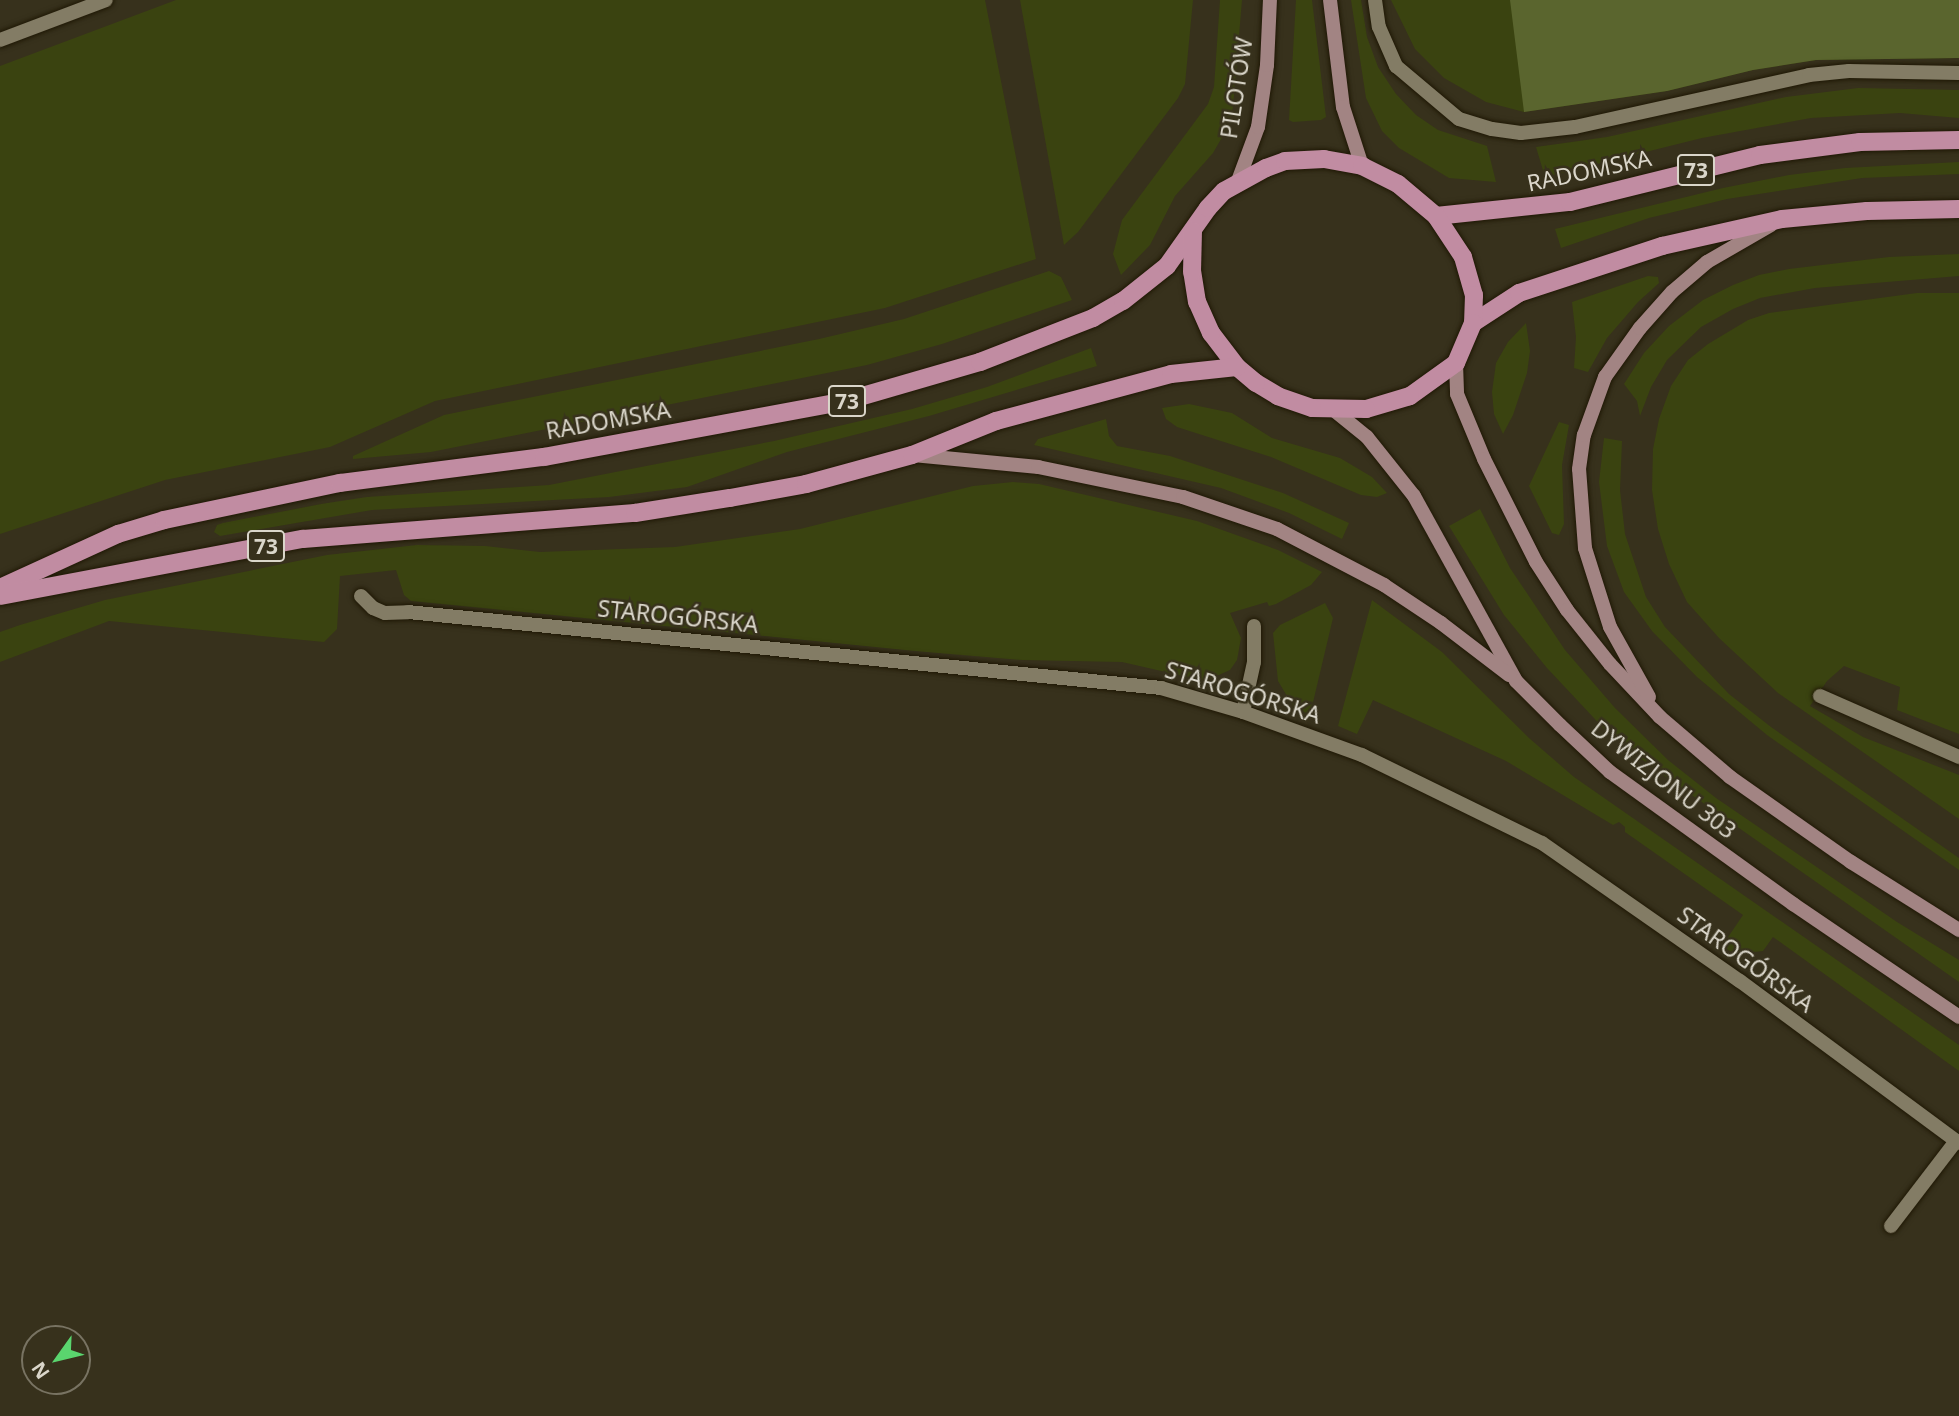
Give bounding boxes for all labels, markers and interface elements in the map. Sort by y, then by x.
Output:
street label: PILOTÓW [1214,35,1258,141]
street label: RADOMSKA [1524,143,1654,197]
road number: 73 [1677,152,1715,188]
road number: 73 [828,384,866,418]
street label: RADOMSKA [543,395,673,445]
road number: 73 [247,528,285,564]
street label: STAROGÓRSKA [596,594,760,638]
street label: STAROGÓRSKA [1162,655,1324,729]
street label: DYWIZJONU 303 [1586,714,1742,844]
street label: STAROGÓRSKA [1673,900,1819,1018]
north arrow [21,1325,91,1395]
text: N [25,1357,55,1384]

